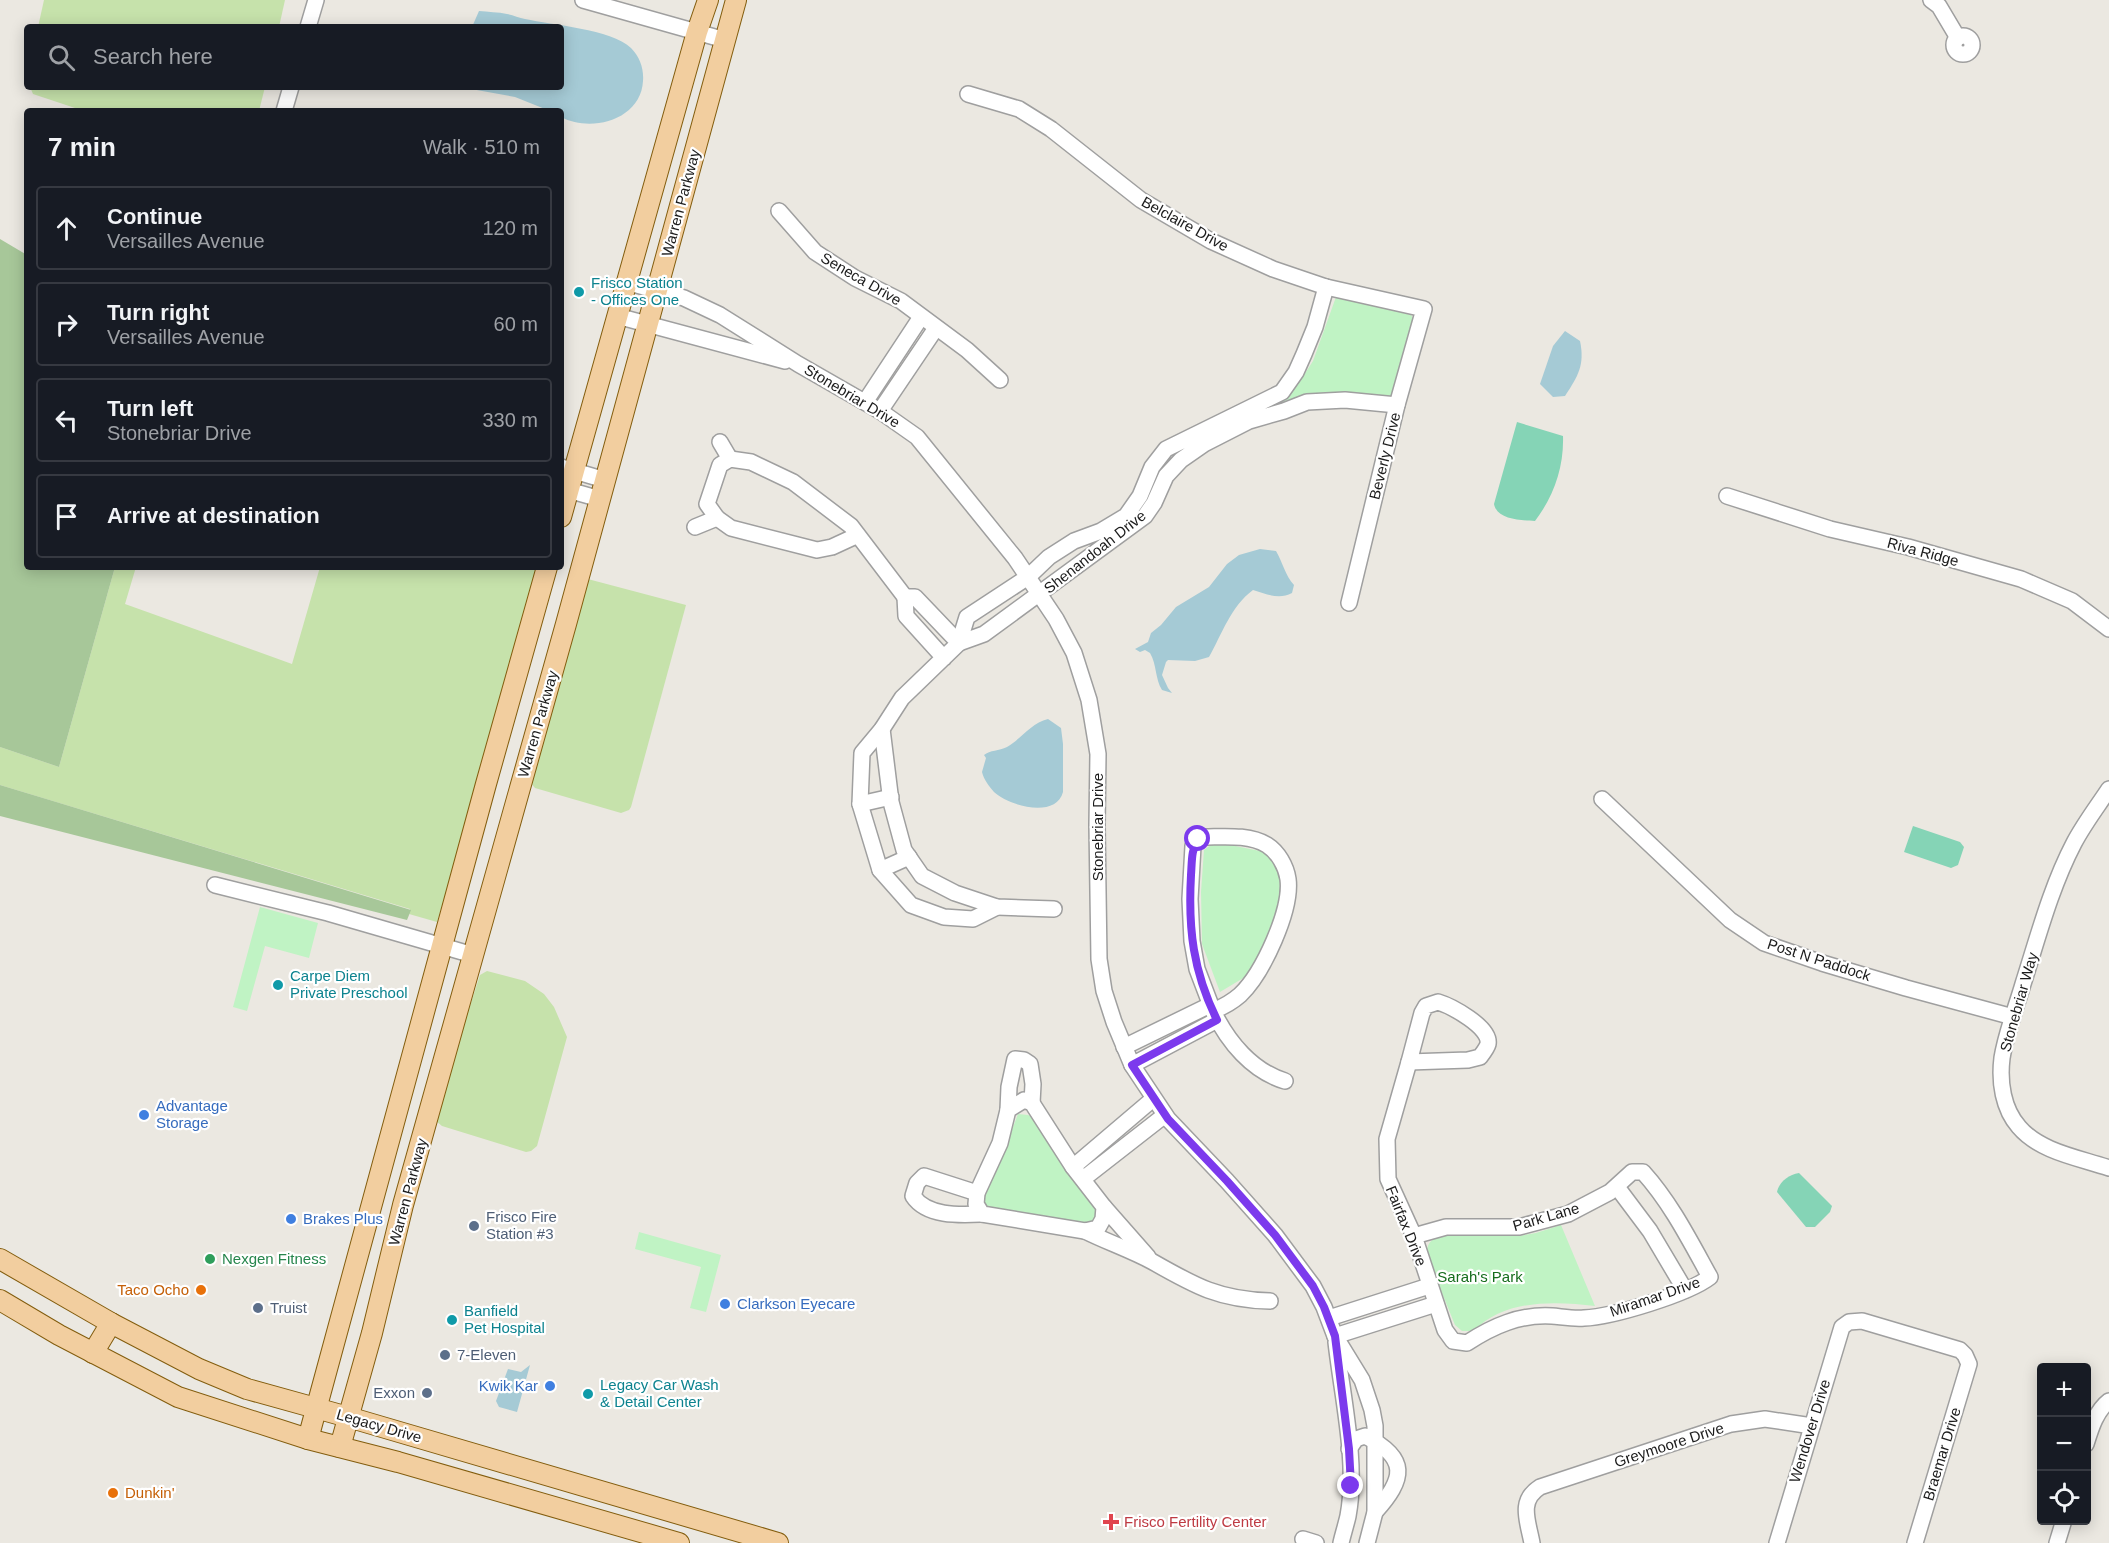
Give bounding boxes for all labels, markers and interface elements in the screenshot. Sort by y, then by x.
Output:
search box [24,24,564,90]
icon: search [45,41,78,74]
text: Search here [93,44,213,69]
text: 7 min [48,132,116,162]
text: Walk · 510 m [423,136,540,158]
street label: Warren Parkway [658,147,703,258]
street label: Belclaire Drive [1139,193,1232,254]
text: Continue [107,204,202,229]
icon: ahead [50,212,83,245]
text: 120 m [482,217,538,239]
text: Versailles Avenue [107,230,265,252]
street label: Seneca Drive [818,249,904,308]
place label: Frisco Station - Offices One [591,274,683,308]
marker: Frisco Station - Offices One [572,285,586,299]
text: Turn right [107,300,209,325]
icon: right [50,308,83,341]
text: 60 m [494,313,538,335]
text: Versailles Avenue [107,326,265,348]
street label: Stonebriar Drive [801,360,903,431]
text: Turn left [107,396,193,421]
icon: left [50,404,83,437]
text: 330 m [482,409,538,431]
street label: Beverly Drive [1365,411,1404,501]
text: Stonebriar Drive [107,422,252,444]
icon: arrive [50,500,83,533]
text: Arrive at destination [107,503,320,528]
street label: Shenandoah Drive [1040,507,1149,597]
street label: Riva Ridge [1885,534,1961,569]
street label: Warren Parkway [514,668,561,779]
street label: Stonebriar Drive [1089,773,1106,881]
route start [1184,825,1210,851]
street label: Post N Paddock [1765,935,1873,984]
street label: Stonebriar Way [1996,950,2041,1054]
place label: Carpe Diem Private Preschool [290,967,408,1001]
marker: Carpe Diem Private Preschool [271,978,285,992]
place label: Advantage Storage [156,1097,228,1131]
marker: Advantage Storage [137,1108,151,1122]
street label: Warren Parkway [385,1136,430,1247]
street label: Fairfax Drive [1383,1183,1430,1268]
street label: Park Lane [1511,1199,1581,1234]
place label: Frisco Fire Station #3 [486,1208,557,1242]
place label: Brakes Plus [303,1210,383,1227]
marker: Brakes Plus [284,1212,298,1226]
marker: Frisco Fire Station #3 [467,1219,481,1233]
place label: Nexgen Fitness [222,1250,326,1267]
marker: Nexgen Fitness [203,1252,217,1266]
park label: Sarah's Park [1437,1268,1523,1285]
street label: Miramar Drive [1608,1273,1702,1320]
place label: Taco Ocho [117,1281,189,1298]
marker: Taco Ocho [194,1283,208,1297]
place label: Clarkson Eyecare [737,1295,855,1312]
marker: Clarkson Eyecare [718,1297,732,1311]
place label: Truist [270,1299,308,1316]
marker: Truist [251,1301,265,1315]
place label: Banfield Pet Hospital [464,1302,545,1336]
marker: Banfield Pet Hospital [445,1313,459,1327]
place label: 7-Eleven [457,1346,516,1363]
marker: 7-Eleven [438,1348,452,1362]
map controls [2037,1363,2091,1525]
button: + [2037,1363,2091,1417]
place label: Legacy Car Wash & Detail Center [600,1376,719,1410]
place label: Kwik Kar [479,1377,538,1394]
street label: Wendover Drive [1786,1377,1833,1485]
marker: Kwik Kar [543,1379,557,1393]
place label: Exxon [373,1384,415,1401]
marker: Exxon [420,1386,434,1400]
marker: Legacy Car Wash & Detail Center [581,1387,595,1401]
street label: Legacy Drive [335,1405,424,1446]
street label: Braemar Drive [1919,1405,1964,1503]
button: − [2037,1417,2091,1471]
street label: Greymoore Drive [1612,1419,1726,1470]
button: locate [2037,1471,2091,1525]
route end [1337,1472,1363,1498]
place label: Dunkin' [125,1484,175,1501]
marker: Dunkin' [106,1486,120,1500]
marker: Frisco Fertility Center [1102,1513,1120,1531]
place label: Frisco Fertility Center [1124,1513,1267,1530]

